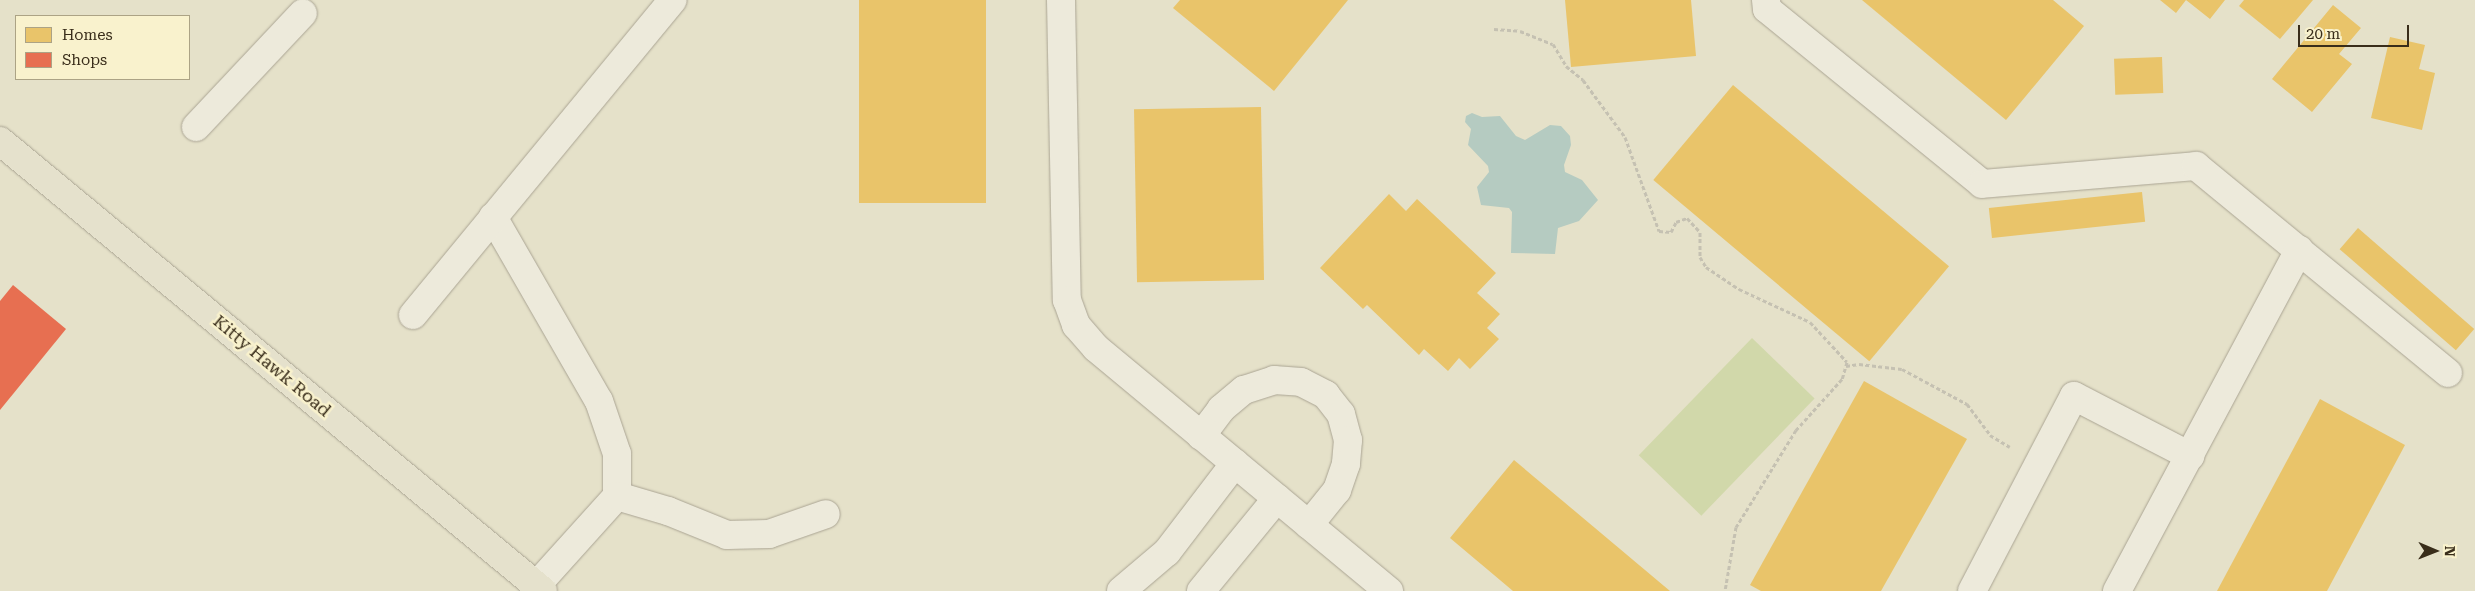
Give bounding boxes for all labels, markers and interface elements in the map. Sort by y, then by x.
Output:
legend [15,15,190,80]
scale bar [2300,15,2411,47]
text: 20 m [2306,25,2340,43]
text: Homes [62,26,113,44]
text: Shops [62,51,107,69]
street label: Kitty Hawk Road [209,310,335,422]
north arrow [2410,526,2460,576]
text: N [2442,546,2458,557]

